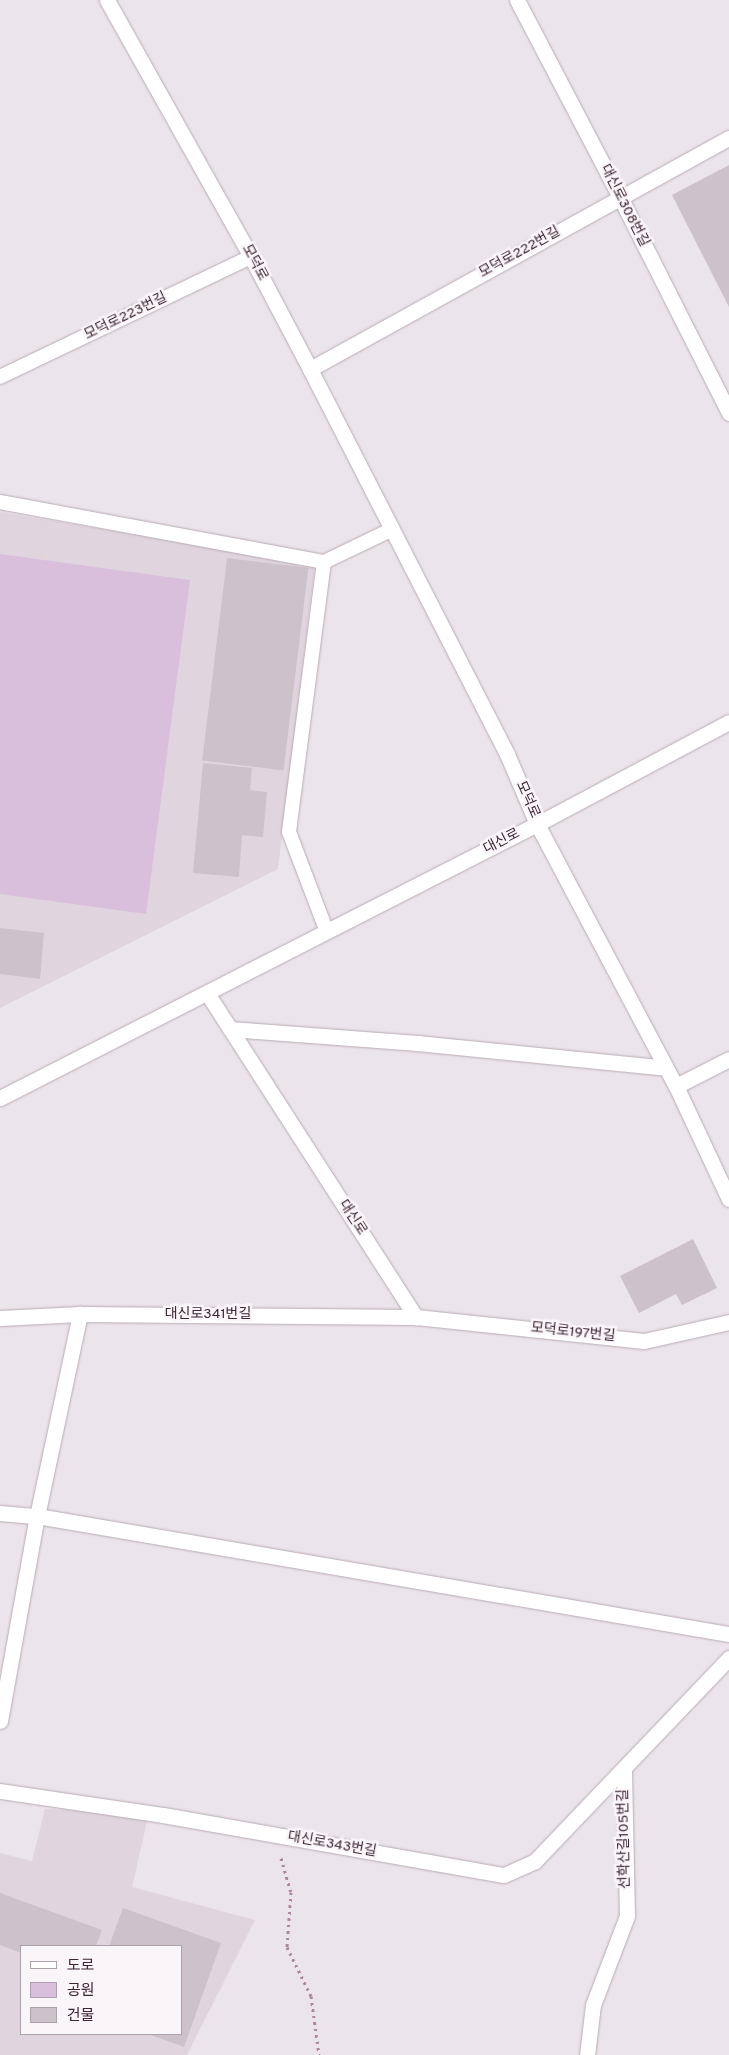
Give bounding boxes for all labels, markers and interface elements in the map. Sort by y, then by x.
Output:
street label: 대신로308번길 [596,162,652,250]
street label: 모덕로222번길 [477,224,563,282]
street label: 모덕로 [238,242,270,284]
street label: 모덕로223번길 [82,290,170,344]
street label: 모덕로 [511,779,543,821]
street label: 대신로 [481,826,523,858]
street label: 대신로 [334,1197,370,1239]
street label: 대신로341번길 [165,1307,251,1323]
street label: 모덕로197번길 [530,1320,616,1346]
street label: 선학산길105번길 [616,1789,634,1889]
street label: 대신로343번길 [286,1829,378,1861]
legend [20,1945,182,2035]
text: 도로 [67,1957,95,1976]
text: 공원 [67,1982,95,2001]
text: 건물 [67,2007,95,2026]

